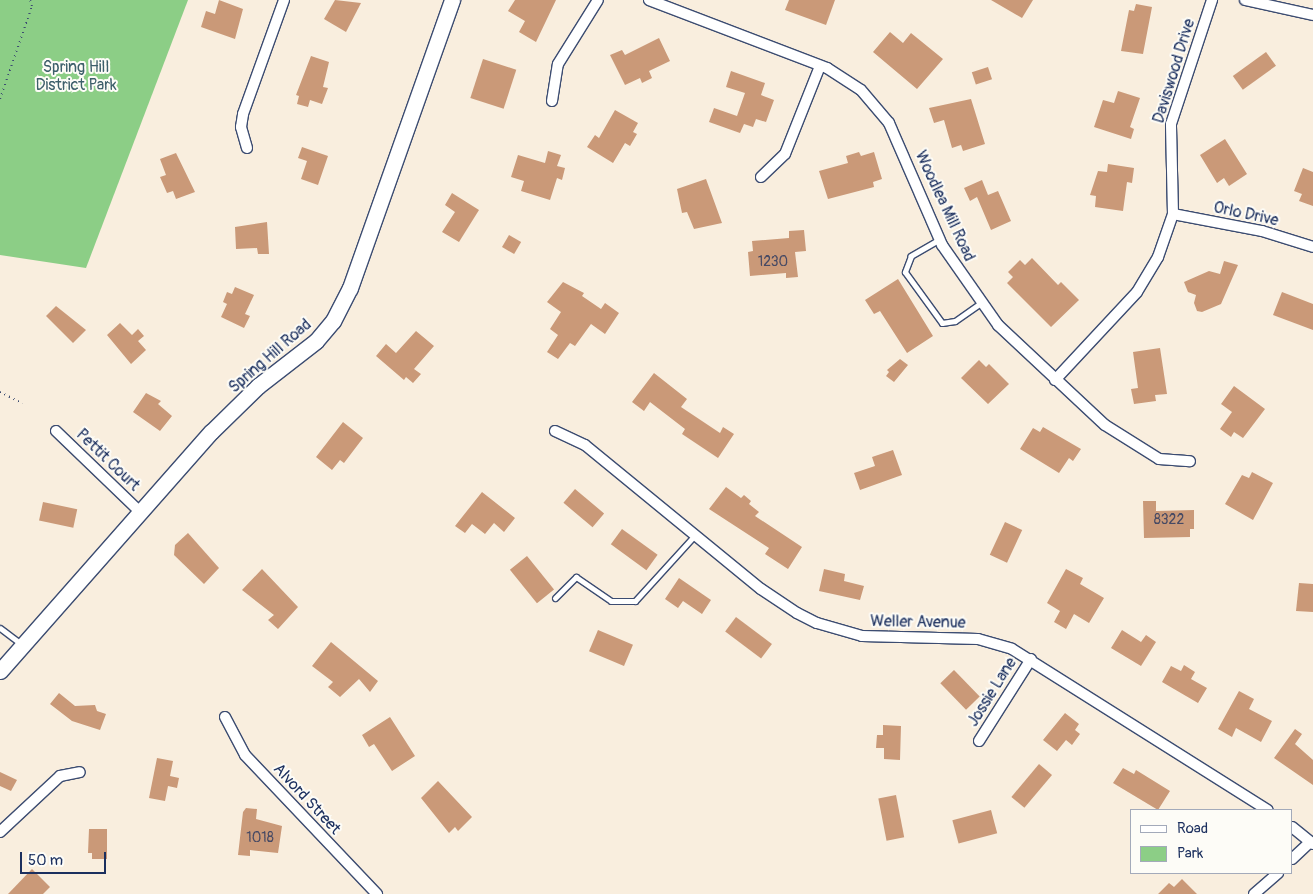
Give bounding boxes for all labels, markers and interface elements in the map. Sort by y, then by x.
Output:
street label: Daviswood Drive [1149,16,1199,126]
park label: Spring Hill District Park [35,57,117,95]
street label: Woodlea Mill Road [911,148,979,264]
street label: Orlo Drive [1212,198,1280,230]
house number: 1230 [758,254,788,270]
street label: Spring Hill Road [225,315,315,397]
street label: Pettit Court [72,425,144,495]
house number: 8322 [1154,512,1184,528]
street label: Weller Avenue [870,612,966,632]
street label: Jossie Lane [963,654,1021,730]
street label: Alvord Street [269,760,345,838]
legend [1130,809,1293,874]
text: Road [1177,819,1208,838]
house number: 1018 [246,830,274,846]
scale bar [22,842,109,874]
text: Park [1177,844,1203,863]
text: 50 m [28,851,63,870]

